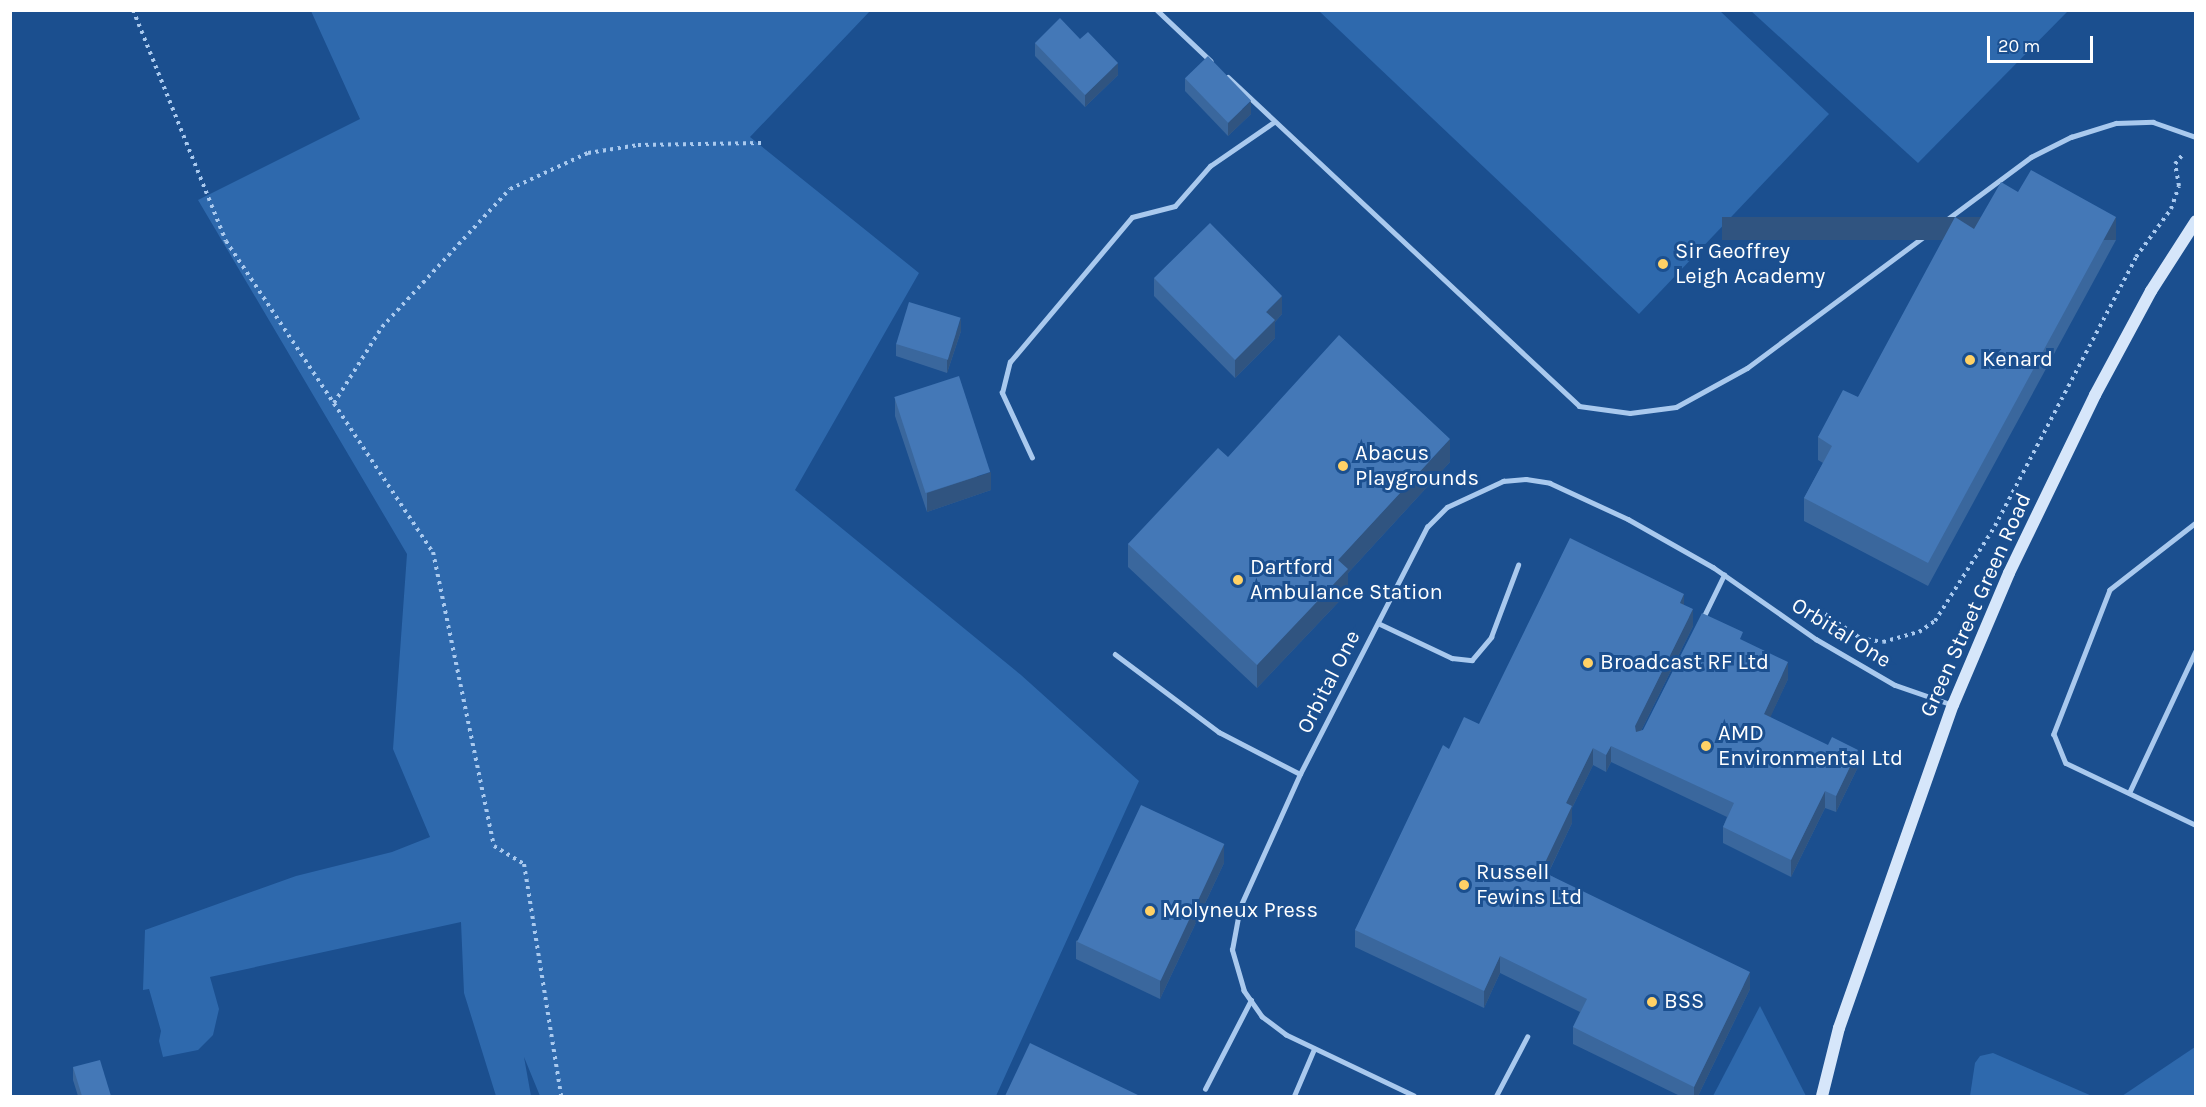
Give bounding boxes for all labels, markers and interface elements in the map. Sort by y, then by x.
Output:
scale bar [1990,24,2096,62]
text: 20 m [1998,35,2040,57]
place label: Sir Geoffrey Leigh Academy [1675,238,1825,290]
marker: Sir Geoffrey Leigh Academy [1656,257,1670,271]
place label: Kenard [1982,347,2053,373]
marker: Kenard [1963,353,1977,367]
place label: Abacus Playgrounds [1355,440,1479,492]
marker: Abacus Playgrounds [1336,459,1350,473]
street label: Green Street Green Road [1915,489,2037,721]
place label: Dartford Ambulance Station [1250,554,1443,606]
marker: Dartford Ambulance Station [1231,573,1245,587]
street label: Orbital One [1786,592,1896,674]
street label: Orbital One [1292,626,1366,738]
place label: Broadcast RF Ltd [1600,650,1769,676]
marker: Broadcast RF Ltd [1581,656,1595,670]
place label: AMD Environmental Ltd [1718,720,1903,772]
marker: AMD Environmental Ltd [1699,739,1713,753]
place label: Russell Fewins Ltd [1476,859,1582,910]
marker: Russell Fewins Ltd [1457,878,1471,892]
place label: Molyneux Press [1162,898,1318,924]
marker: Molyneux Press [1143,904,1157,918]
place label: BSS [1664,989,1704,1015]
marker: BSS [1645,995,1659,1009]

